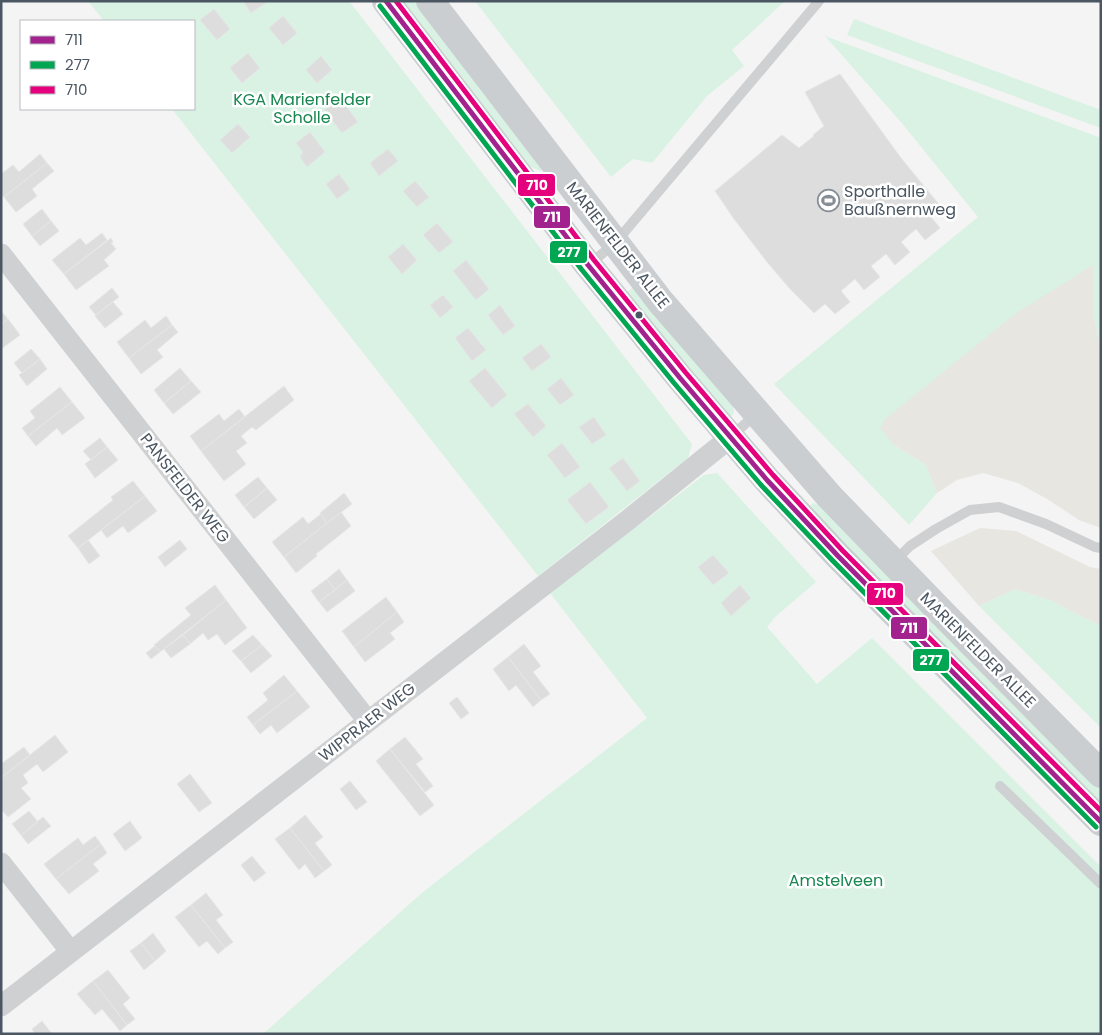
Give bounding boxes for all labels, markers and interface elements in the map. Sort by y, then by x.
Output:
legend [20,20,195,110]
text: 711 [65,29,83,50]
text: 277 [65,54,90,75]
text: 710 [65,79,87,100]
park label: KGA Marienfelder Scholle [233,88,371,129]
line badge: 710 [517,173,556,197]
text: 710 [526,175,548,195]
street label: MARIENFELDER ALLEE [561,177,675,313]
place label: Sporthalle Baußnernweg [844,180,956,221]
sports icon: Sporthalle Baußnernweg [816,188,840,212]
line badge: 711 [533,205,571,229]
text: 711 [543,207,561,227]
line badge: 277 [549,240,588,264]
text: 277 [558,242,581,262]
unlabelled marker [634,310,644,320]
street label: PANSFELDER WEG [135,428,235,548]
line badge: 710 [866,582,904,606]
text: 710 [874,583,896,603]
street label: MARIENFELDER ALLEE [915,587,1041,713]
line badge: 711 [890,616,928,640]
text: 711 [900,618,918,638]
line badge: 277 [912,648,950,672]
text: 277 [920,650,943,670]
street label: WIPPRAER WEG [314,677,420,767]
park label: Amstelveen [789,869,883,892]

